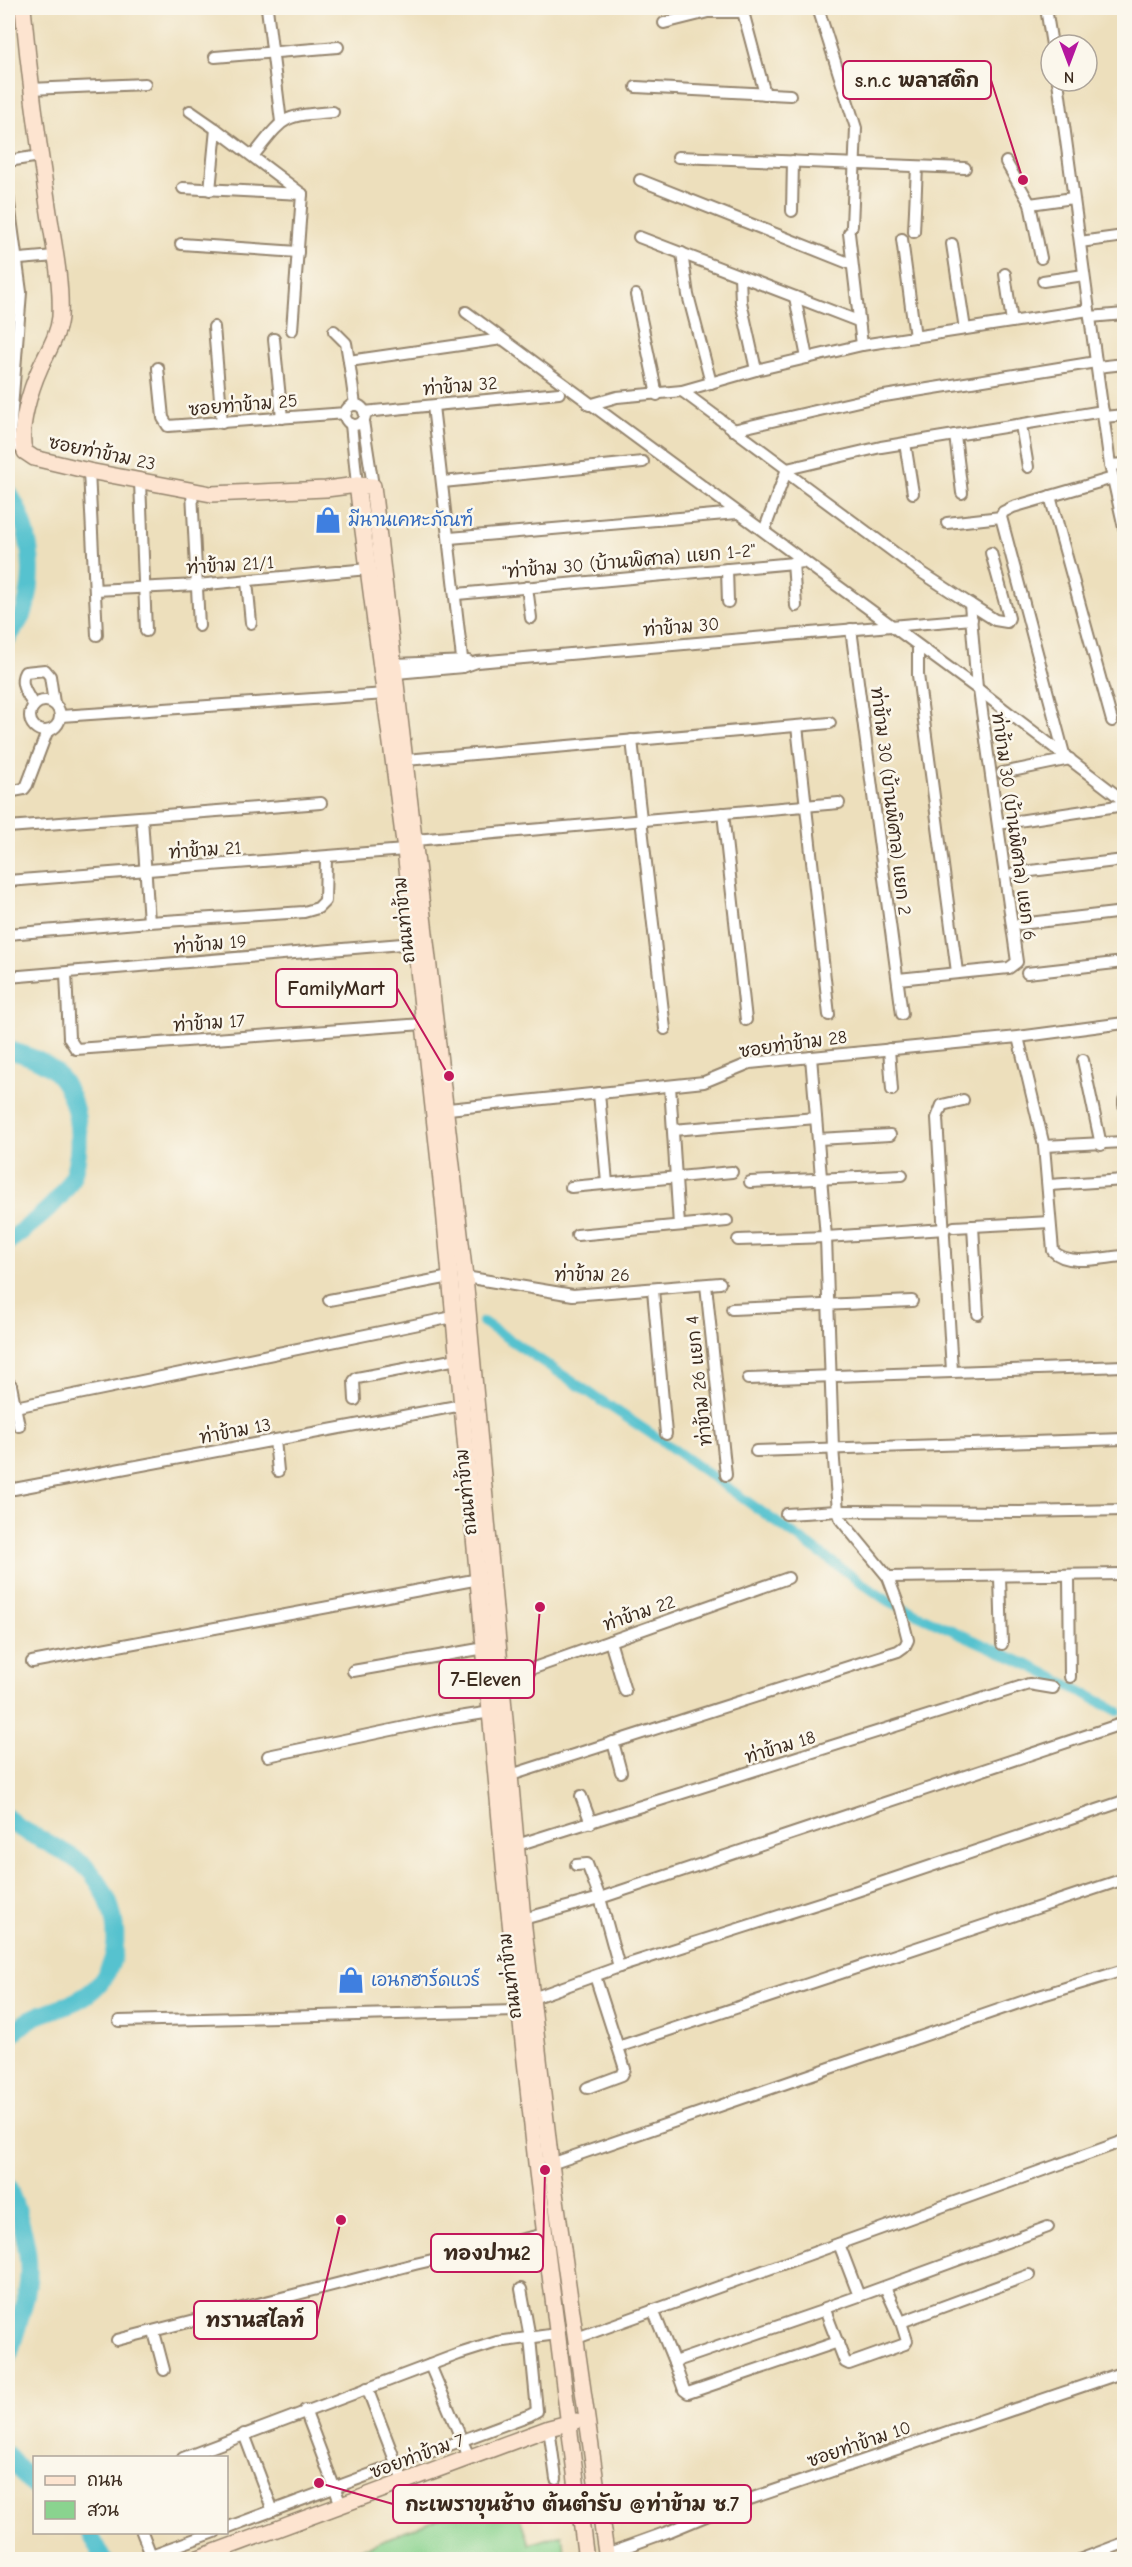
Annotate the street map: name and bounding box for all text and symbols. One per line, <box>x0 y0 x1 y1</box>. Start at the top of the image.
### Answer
north arrow <box>1039 33 1099 93</box>
callout: s.n.c พลาสติก <box>843 61 991 99</box>
text: s.n.c พลาสติก <box>855 68 979 92</box>
text: N <box>1064 68 1074 86</box>
street label: ท่าข้าม 32 <box>422 371 498 400</box>
street label: ซอยท่าข้าม 25 <box>188 388 298 421</box>
street label: ซอยท่าข้าม 23 <box>47 430 158 475</box>
shop icon: มีนานเคหะภัณฑ์ <box>313 505 343 535</box>
place label: มีนานเคหะภัณฑ์ <box>348 507 473 531</box>
street label: "ท่าข้าม 30 (บ้านพิศาล) แยก 1-2" <box>501 538 757 583</box>
street label: ท่าข้าม 21/1 <box>185 550 275 579</box>
street label: ท่าข้าม 30 <box>642 612 720 641</box>
street label: ท่าข้าม 30 (บ้านพิศาล) แยก 2 <box>866 685 917 917</box>
street label: ท่าข้าม 30 (บ้านพิศาล) แยก 6 <box>987 710 1042 942</box>
street label: ท่าข้าม 21 <box>168 835 242 864</box>
street label: ถนนท่าข้าม <box>388 876 419 964</box>
street label: ท่าข้าม 19 <box>173 929 247 958</box>
callout: FamilyMart <box>276 969 397 1007</box>
text: FamilyMart <box>287 977 385 1000</box>
street label: ท่าข้าม 17 <box>172 1008 246 1036</box>
street label: ซอยท่าข้าม 28 <box>737 1025 848 1062</box>
street label: ท่าข้าม 26 <box>554 1263 630 1286</box>
street label: ท่าข้าม 26 แยก 4 <box>680 1315 717 1447</box>
street label: ท่าข้าม 13 <box>197 1412 273 1449</box>
street label: ถนนท่าข้าม <box>450 1448 481 1536</box>
street label: ท่าข้าม 22 <box>600 1589 678 1636</box>
callout: 7-Eleven <box>439 1660 534 1698</box>
text: 7-Eleven <box>451 1668 521 1691</box>
street label: ท่าข้าม 18 <box>742 1725 818 1768</box>
street label: ถนนท่าข้าม <box>493 1932 526 2020</box>
shop icon: เอนกฮาร์ดแวร์ <box>336 1965 366 1995</box>
place label: เอนกฮาร์ดแวร์ <box>371 1967 481 1991</box>
callout: ทองปาน2 <box>431 2234 543 2272</box>
text: ทองปาน2 <box>443 2242 531 2265</box>
callout: ทรานสไลท์ <box>194 2301 317 2339</box>
text: ทรานสไลท์ <box>206 2307 304 2332</box>
street label: ซอยท่าข้าม 10 <box>804 2415 914 2472</box>
street label: ซอยท่าข้าม 7 <box>367 2428 468 2483</box>
legend <box>33 2456 228 2534</box>
text: ถนน <box>87 2470 122 2491</box>
callout: กะเพราขุนช้าง ต้นตำรับ @ท่าข้าม ซ.7 <box>393 2485 751 2523</box>
text: กะเพราขุนช้าง ต้นตำรับ @ท่าข้าม ซ.7 <box>405 2491 739 2519</box>
text: สวน <box>87 2500 119 2521</box>

